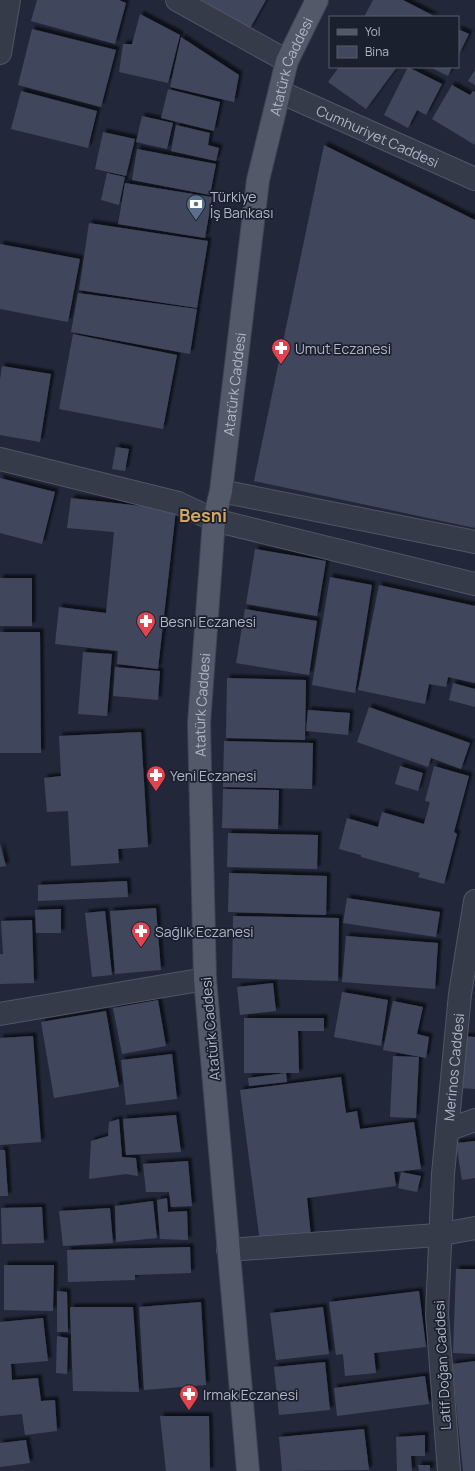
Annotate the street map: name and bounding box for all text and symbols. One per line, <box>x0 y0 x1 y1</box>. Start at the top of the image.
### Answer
street label: Atatürk Caddesi <box>265 14 317 118</box>
legend <box>329 16 459 68</box>
text: Yol <box>365 23 381 40</box>
text: Bina <box>365 43 389 60</box>
street label: Cumhuriyet Caddesi <box>313 100 442 171</box>
place label: Türkiye İş Bankası <box>210 187 273 222</box>
bank icon: Türkiye İş Bankası <box>185 193 207 221</box>
street label: Atatürk Caddesi <box>218 331 249 437</box>
pharmacy icon: Umut Eczanesi <box>270 337 292 365</box>
place label: Umut Eczanesi <box>295 339 391 358</box>
district label: Besni <box>179 503 227 527</box>
pharmacy icon: Besni Eczanesi <box>135 610 157 638</box>
place label: Besni Eczanesi <box>160 612 256 631</box>
street label: Atatürk Caddesi <box>189 652 214 757</box>
pharmacy icon: Yeni Eczanesi <box>145 764 167 792</box>
place label: Yeni Eczanesi <box>170 766 257 785</box>
pharmacy icon: Sağlık Eczanesi <box>130 920 152 948</box>
place label: Sağlık Eczanesi <box>155 922 254 941</box>
street label: Atatürk Caddesi <box>196 976 224 1082</box>
street label: Merinos Caddesi <box>439 1012 468 1122</box>
street label: Latif Doğan Caddesi <box>429 1300 455 1430</box>
pharmacy icon: Irmak Eczanesi <box>178 1383 200 1411</box>
place label: Irmak Eczanesi <box>203 1385 298 1404</box>

